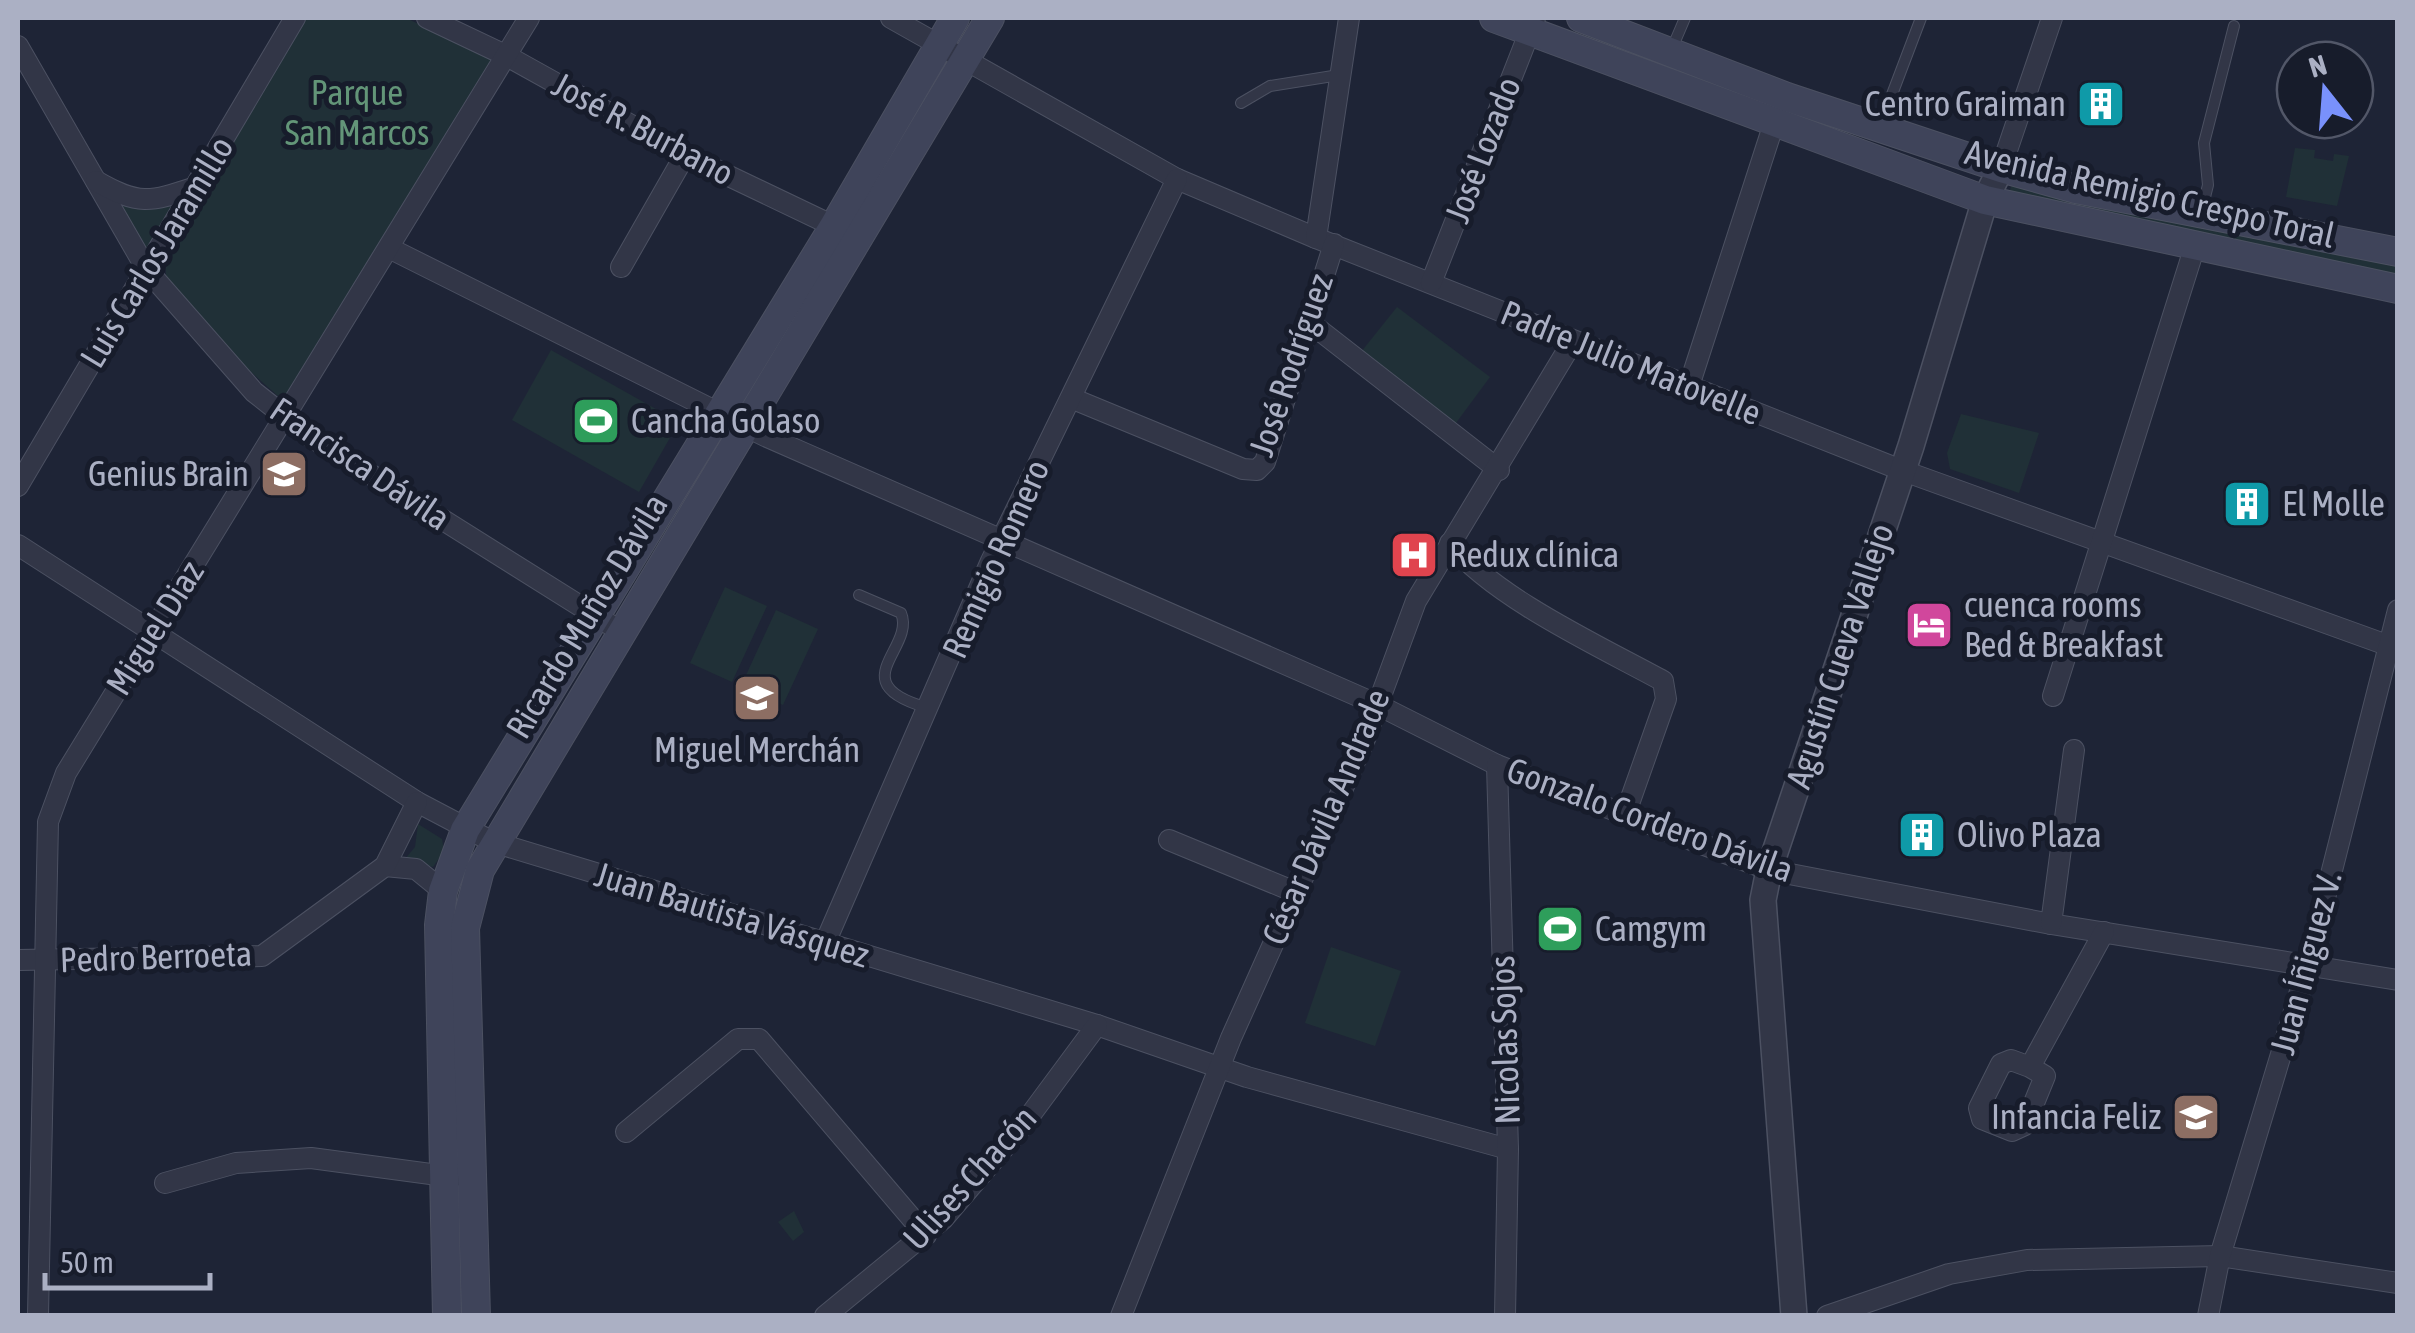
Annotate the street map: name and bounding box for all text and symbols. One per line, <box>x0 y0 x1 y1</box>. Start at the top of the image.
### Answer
north arrow <box>2275 40 2375 140</box>
text: N <box>2305 48 2330 84</box>
street label: José R. Burbano <box>546 64 741 193</box>
street label: José Lozado <box>1436 71 1528 228</box>
park label: Parque San Marcos <box>285 72 429 152</box>
building icon: Centro Graiman <box>2075 78 2127 130</box>
place label: Centro Graiman <box>1865 83 2066 123</box>
street label: Luis Carlos Jaramillo <box>72 129 241 374</box>
street label: Avenida Remigio Crespo Toral <box>1962 131 2339 255</box>
street label: José Rodríguez <box>1240 268 1340 461</box>
street label: Padre Julio Matovelle <box>1496 292 1767 432</box>
street label: Francisca Dávila <box>263 389 458 538</box>
sports icon: Cancha Golaso <box>570 395 622 447</box>
place label: Cancha Golaso <box>631 400 820 440</box>
school or university icon: Genius Brain <box>258 448 310 500</box>
place label: Genius Brain <box>88 453 249 493</box>
street label: Remigio Romero <box>934 453 1057 664</box>
building icon: El Molle <box>2221 478 2273 530</box>
place label: El Molle <box>2282 483 2385 523</box>
street label: Ricardo Muñoz Dávila <box>497 486 675 745</box>
street label: Agustín Cueva Vallejo <box>1777 518 1901 793</box>
hospital icon: Redux clínica <box>1388 529 1440 581</box>
place label: Redux clínica <box>1449 534 1619 574</box>
street label: Miguel Diaz <box>97 553 211 702</box>
place label: cuenca rooms Bed & Breakfast <box>1964 584 2164 664</box>
hotel icon: cuenca rooms Bed & Breakfast <box>1903 599 1955 651</box>
school or university icon: Miguel Merchán <box>731 672 783 724</box>
street label: César Dávila Andrade <box>1253 683 1397 950</box>
place label: Miguel Merchán <box>654 729 860 769</box>
street label: Gonzalo Cordero Dávila <box>1502 749 1799 889</box>
building icon: Olivo Plaza <box>1896 809 1948 861</box>
place label: Olivo Plaza <box>1957 814 2102 854</box>
street label: Juan Bautista Vásquez <box>591 853 874 975</box>
street label: Juan Íñiguez V. <box>2261 867 2349 1058</box>
sports icon: Camgym <box>1534 903 1586 955</box>
place label: Camgym <box>1595 908 1707 948</box>
street label: Pedro Berroeta <box>59 933 253 979</box>
street label: Nicolas Sojos <box>1481 955 1527 1125</box>
school or university icon: Infancia Feliz <box>2170 1091 2222 1143</box>
place label: Infancia Feliz <box>1991 1096 2161 1136</box>
street label: Ulises Chacón <box>895 1098 1044 1257</box>
scale bar <box>45 1228 210 1290</box>
text: 50 m <box>60 1245 114 1279</box>

